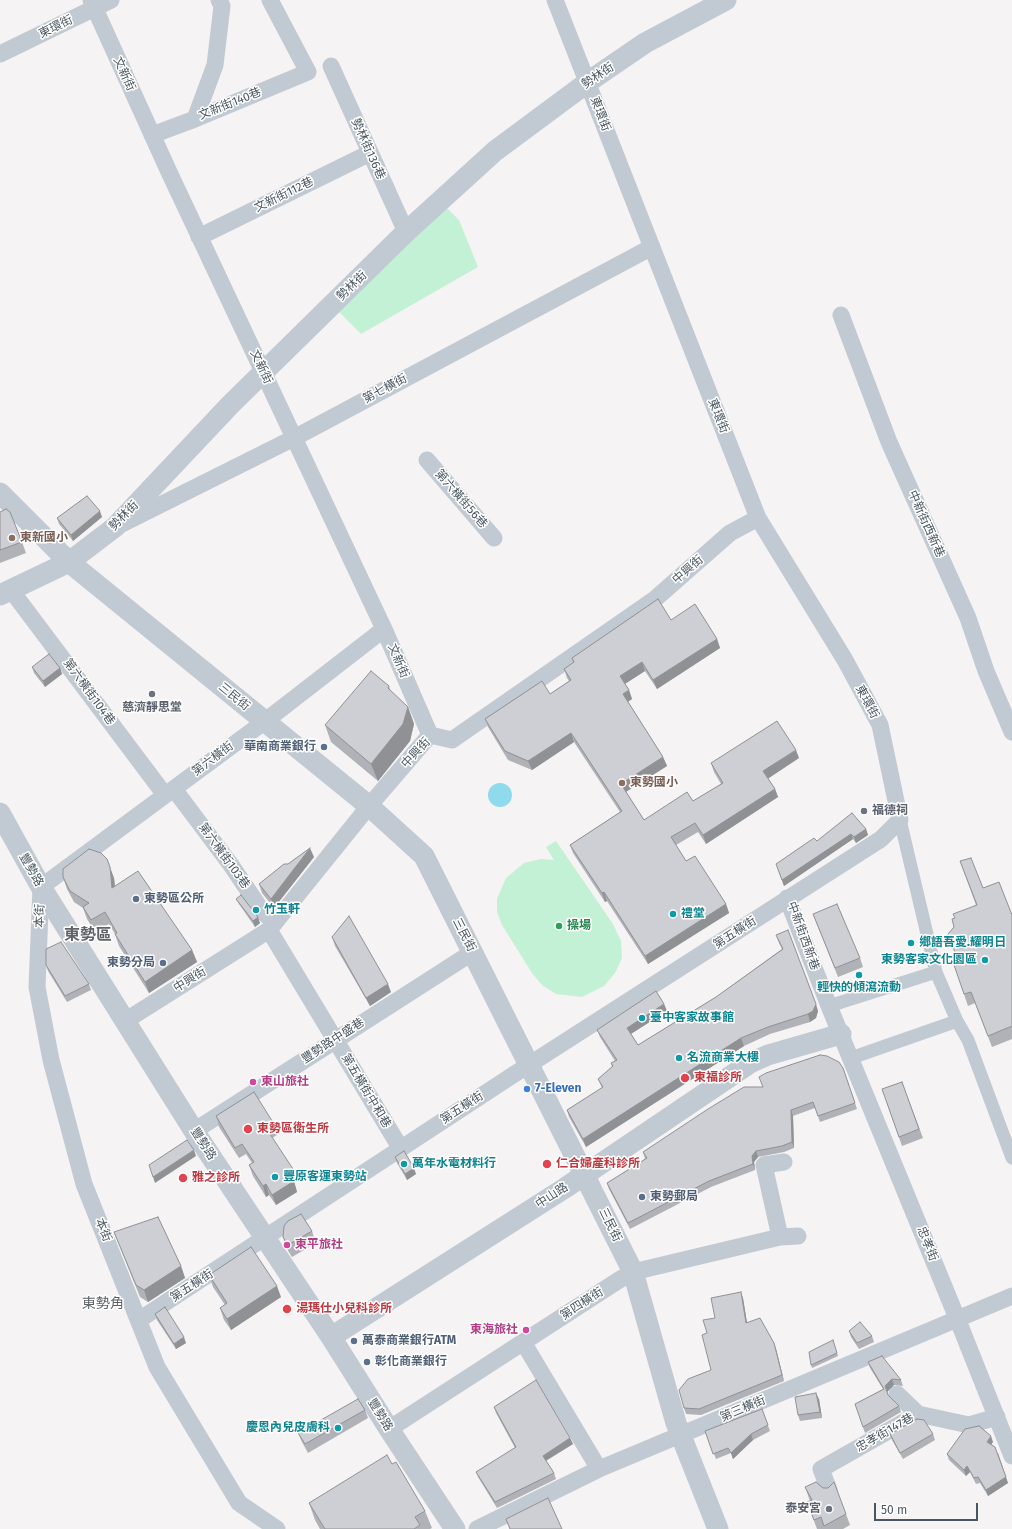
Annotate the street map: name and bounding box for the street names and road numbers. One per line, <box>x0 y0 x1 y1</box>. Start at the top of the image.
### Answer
street label: 東環街 <box>37 13 75 41</box>
street label: 文新街 <box>110 55 138 93</box>
street label: 勢林街 <box>579 60 617 92</box>
street label: 文新街140巷 <box>197 85 263 123</box>
street label: 東環街 <box>587 95 613 133</box>
street label: 勢林街136巷 <box>348 116 388 182</box>
street label: 文新街112巷 <box>252 174 316 216</box>
street label: 勢林街 <box>334 268 370 304</box>
street label: 文新街 <box>247 348 275 386</box>
street label: 第七橫街 <box>360 371 410 407</box>
street label: 東環街 <box>705 397 731 435</box>
street label: 第六橫街56巷 <box>432 467 490 531</box>
street label: 中新街西新巷 <box>905 488 947 560</box>
street label: 勢林街 <box>106 498 142 534</box>
street label: 中興街 <box>670 553 706 587</box>
street label: 文新街 <box>384 642 412 680</box>
street label: 第六橫街104巷 <box>60 656 118 728</box>
street label: 三民街 <box>215 680 253 714</box>
street label: 東環街 <box>852 683 882 721</box>
street label: 中興街 <box>398 735 434 771</box>
street label: 第六橫街 <box>189 739 237 779</box>
street label: 第六橫街103巷 <box>195 820 253 892</box>
street label: 豐勢路 <box>16 851 46 889</box>
street label: 中新街西新巷 <box>784 900 822 972</box>
street label: 本街 <box>32 904 48 928</box>
street label: 第五橫街 <box>711 914 759 952</box>
street label: 三民街 <box>449 916 479 954</box>
street label: 中興街 <box>171 964 209 996</box>
street label: 豐勢路中盛巷 <box>299 1015 367 1067</box>
street label: 第五橫街中和巷 <box>338 1051 394 1131</box>
street label: 第五橫街 <box>438 1089 486 1127</box>
street label: 豐勢路 <box>187 1125 219 1163</box>
street label: 中山路 <box>533 1180 571 1212</box>
street label: 三民街 <box>596 1206 624 1244</box>
street label: 本街 <box>92 1216 114 1244</box>
street label: 忠孝街 <box>914 1225 940 1263</box>
street label: 第五橫街 <box>168 1267 216 1305</box>
street label: 第四橫街 <box>558 1285 606 1323</box>
street label: 第三橫街 <box>718 1393 768 1425</box>
street label: 豐勢路 <box>364 1396 396 1434</box>
street label: 忠孝街147巷 <box>853 1411 917 1455</box>

